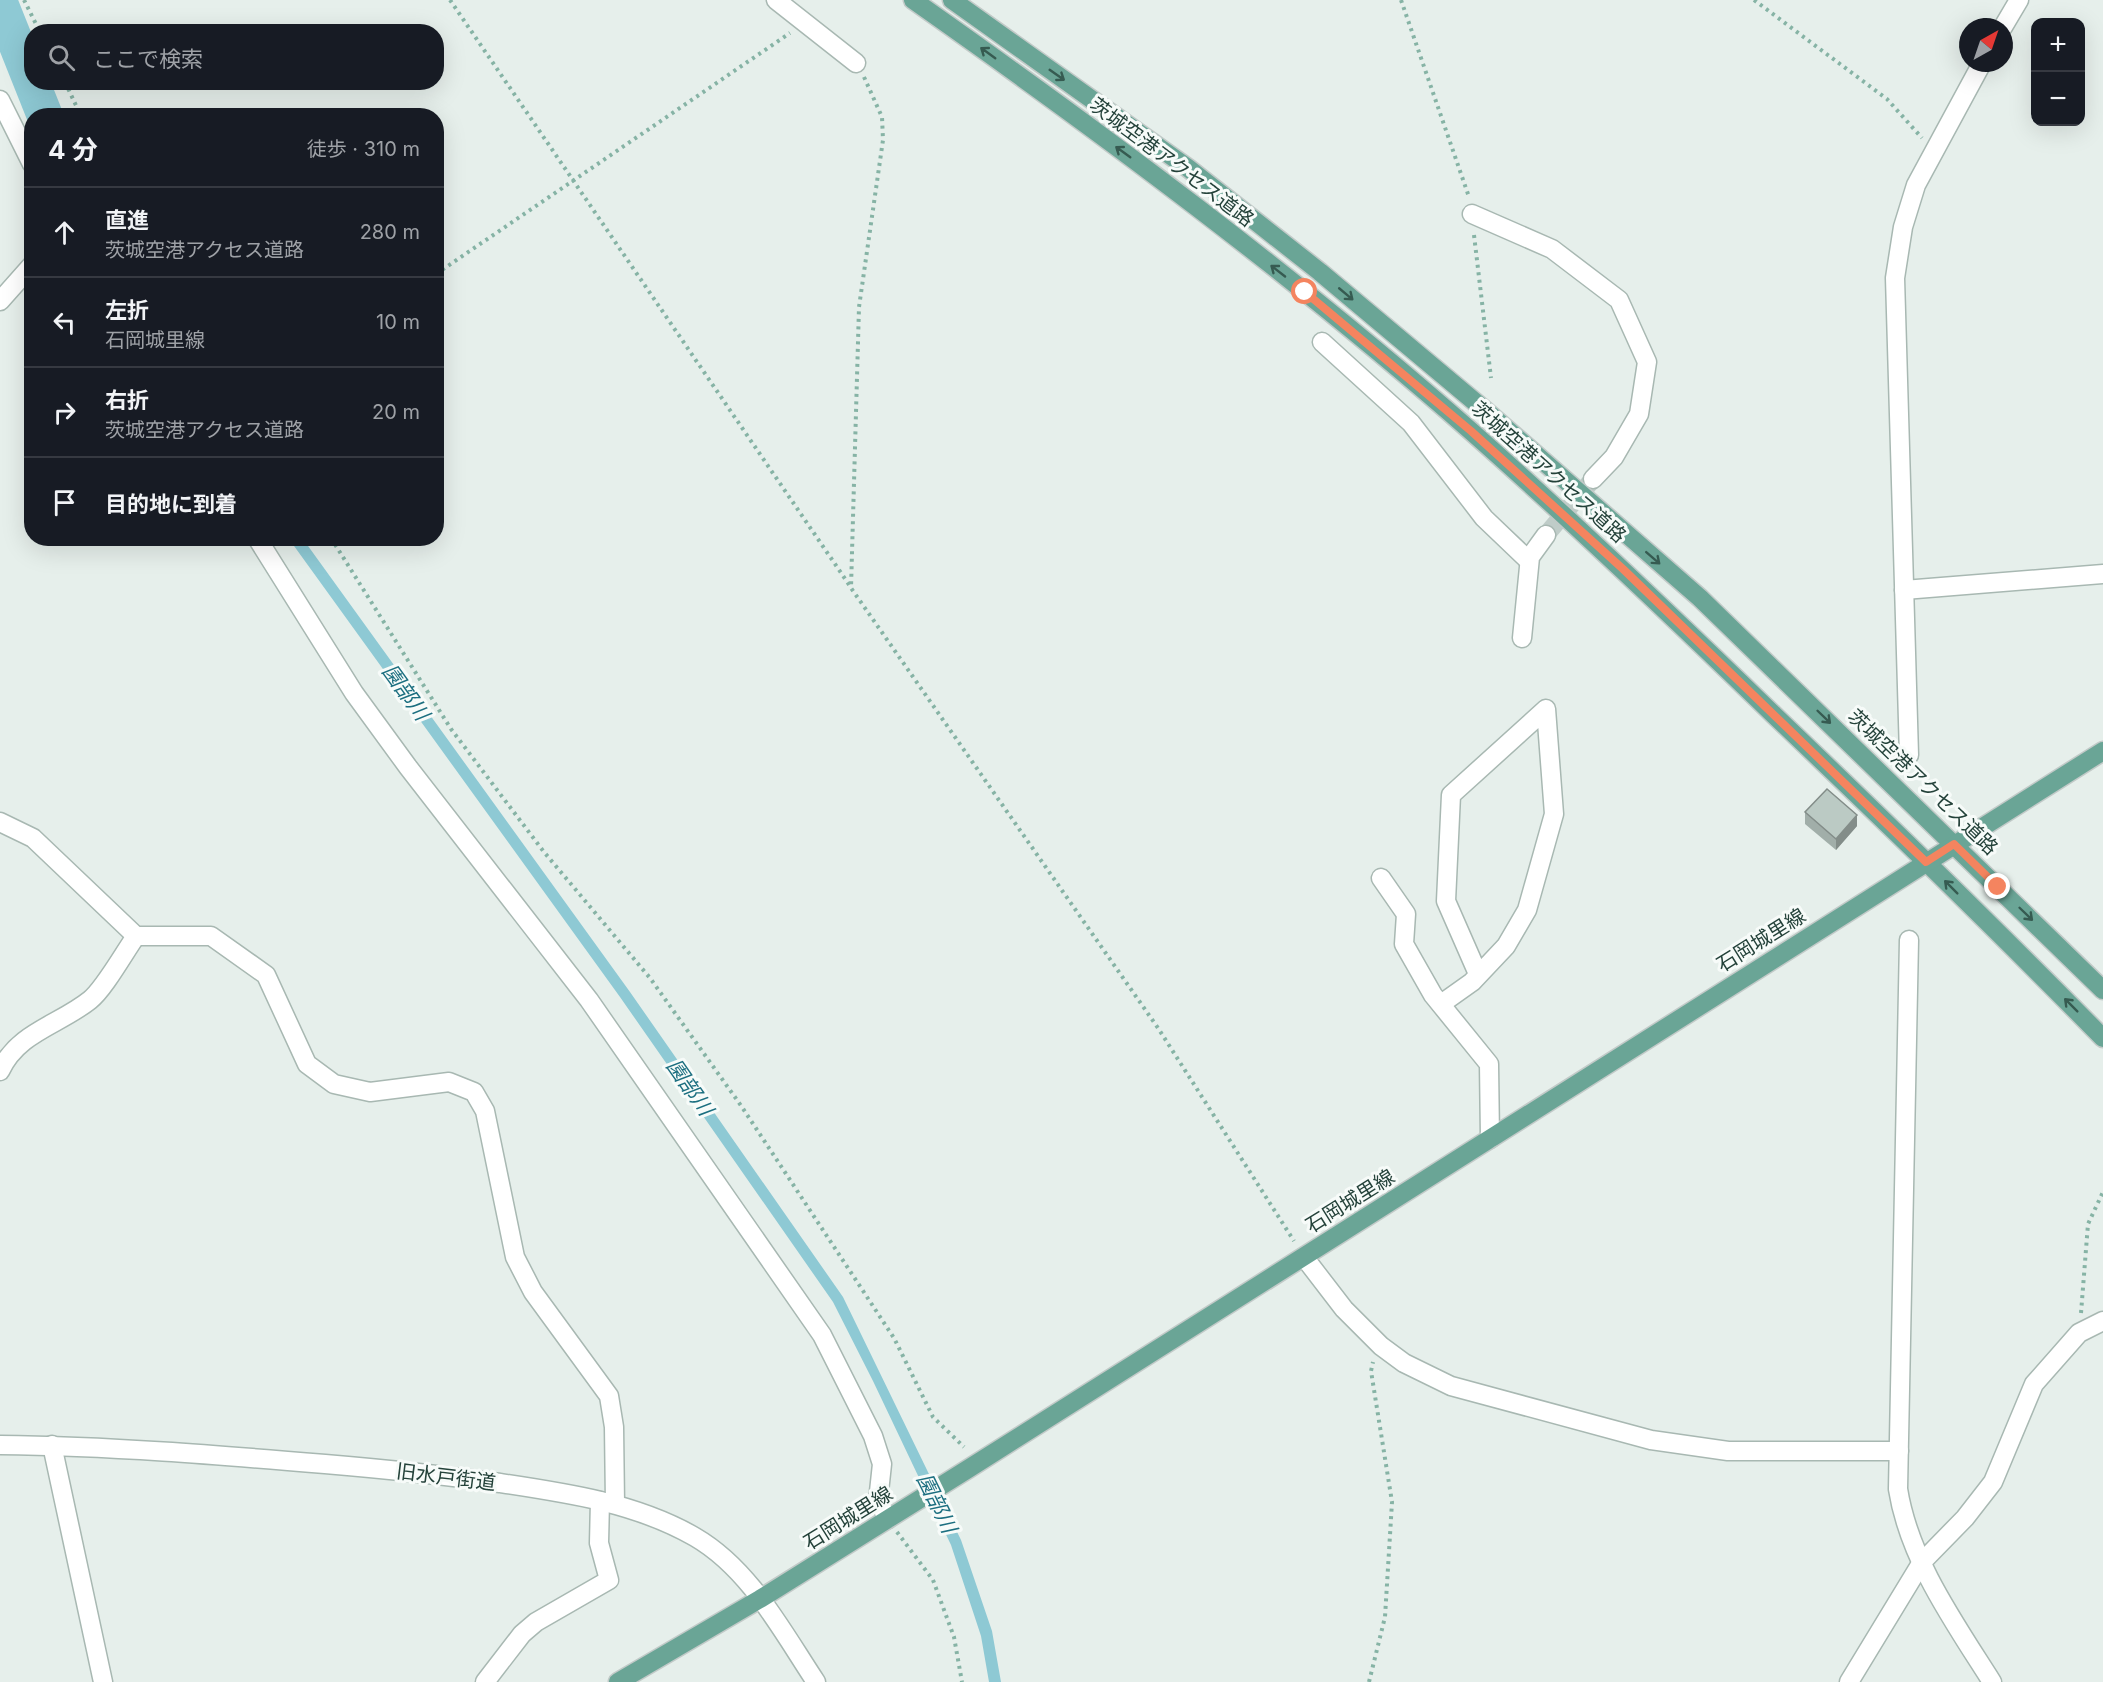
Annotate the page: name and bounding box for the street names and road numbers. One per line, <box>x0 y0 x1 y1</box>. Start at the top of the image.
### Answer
street label: 茨城空港アクセス道路 <box>1085 93 1259 231</box>
street label: 茨城空港アクセス道路 <box>1467 397 1631 547</box>
street label: 茨城空港アクセス道路 <box>1843 704 2003 860</box>
street label: 石岡城里線 <box>1712 903 1810 977</box>
street label: 石岡城里線 <box>1301 1164 1399 1238</box>
street label: 旧水戸街道 <box>395 1459 497 1495</box>
street label: 石岡城里線 <box>799 1481 897 1555</box>

